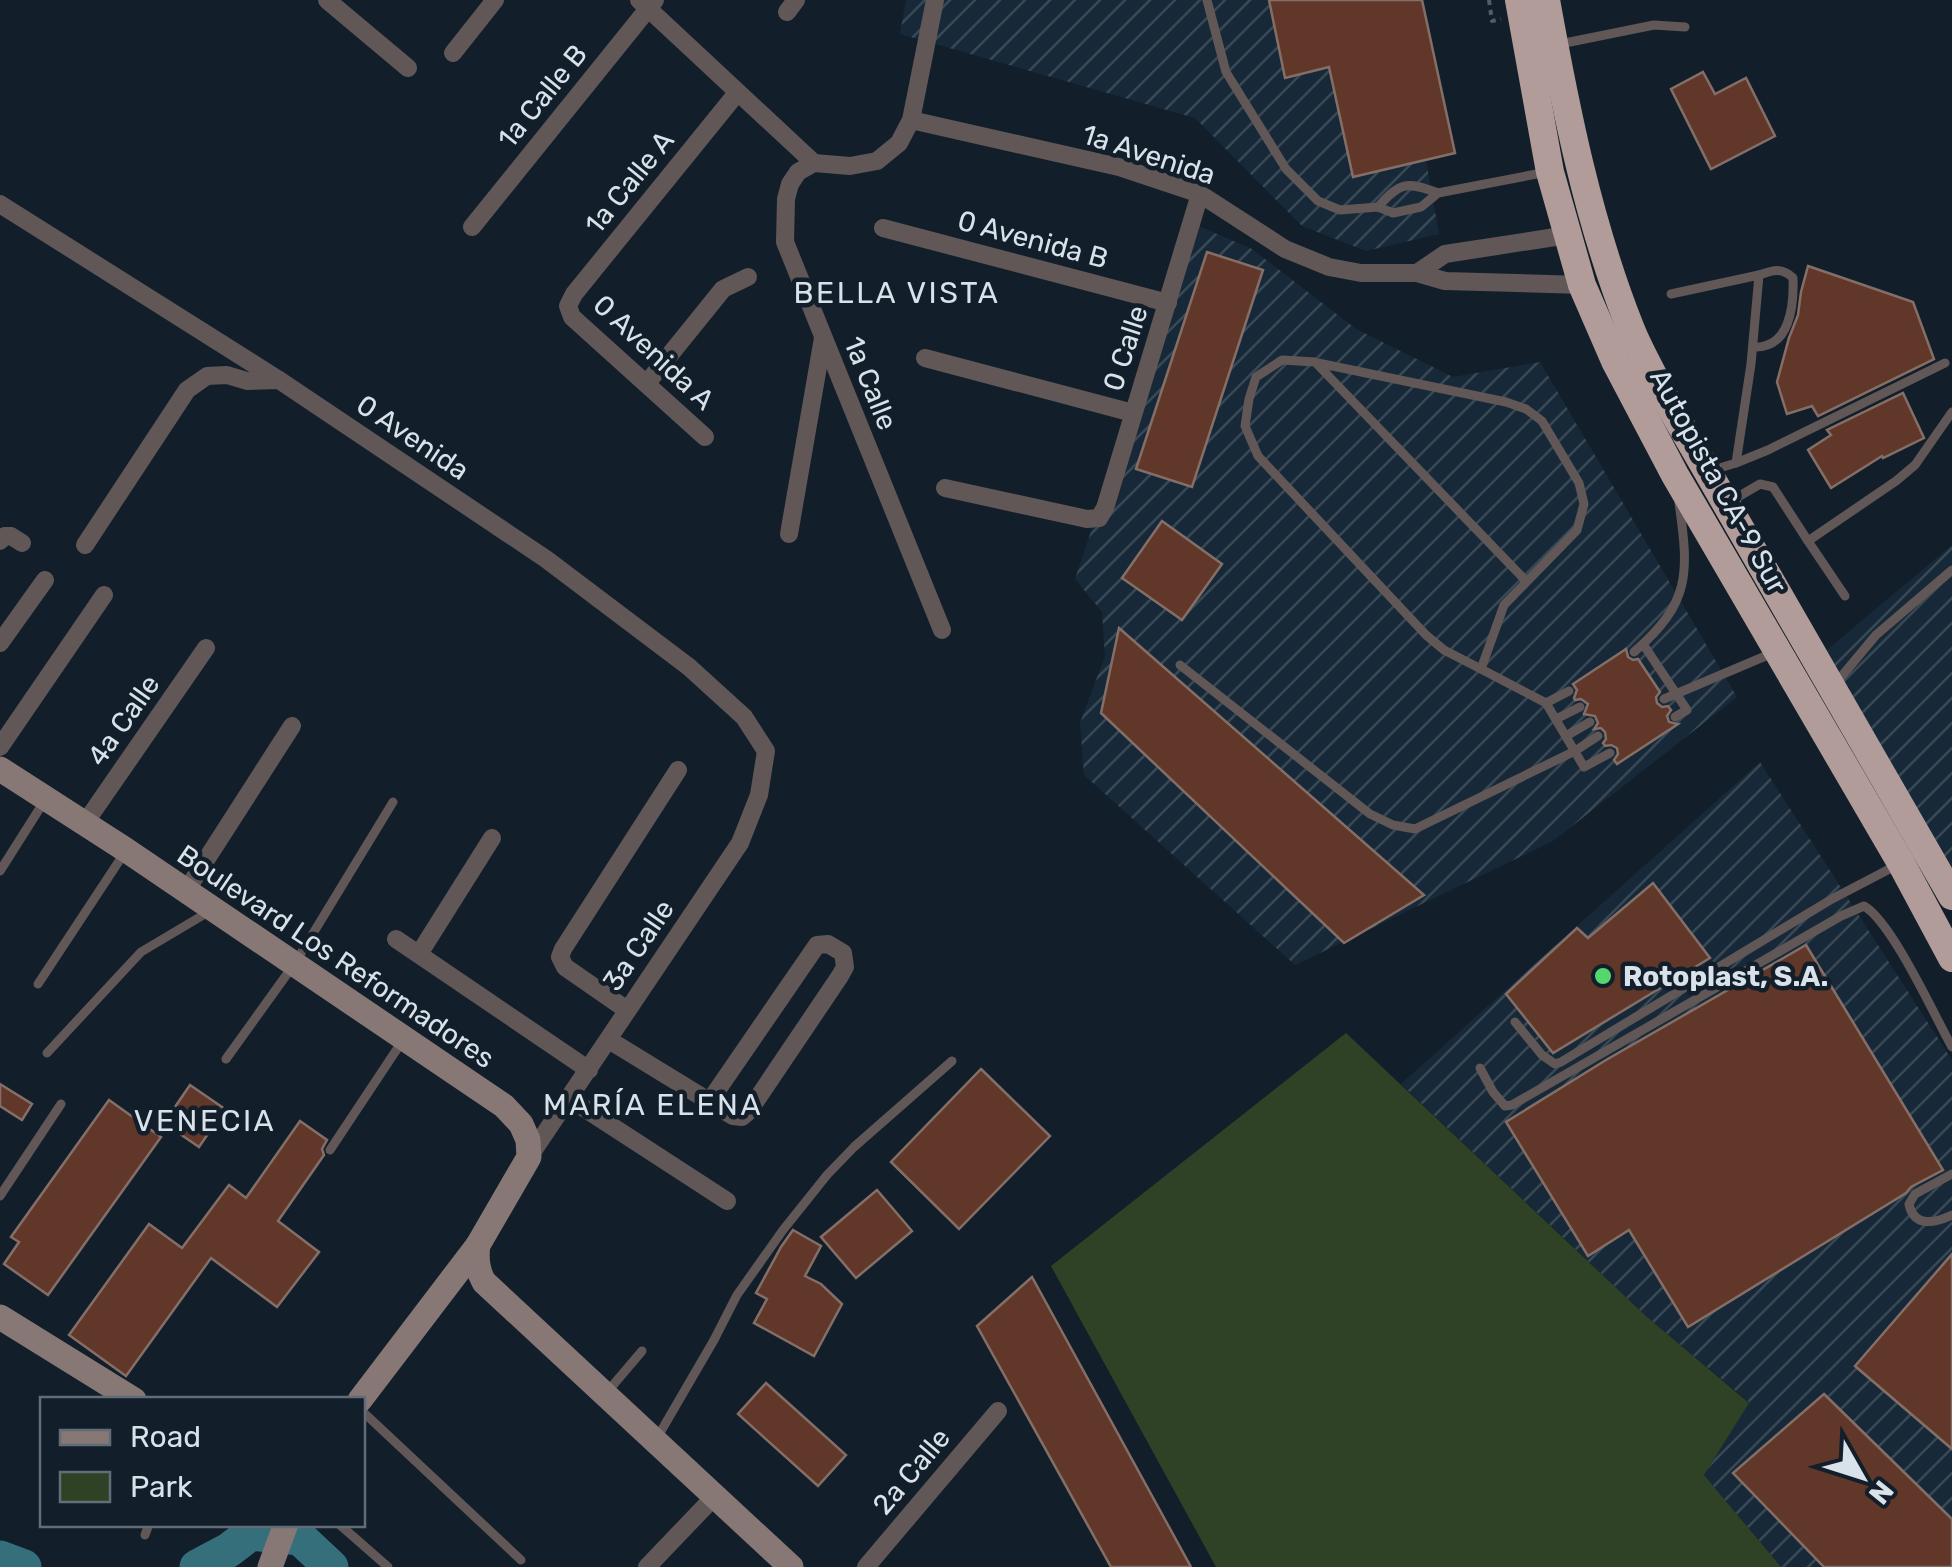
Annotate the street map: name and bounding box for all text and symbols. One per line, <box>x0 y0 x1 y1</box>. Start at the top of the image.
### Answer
street label: 1a Calle B <box>491 38 594 155</box>
street label: 1a Avenida <box>1078 117 1220 191</box>
street label: 1a Calle A <box>578 124 681 240</box>
street label: 0 Avenida B <box>954 204 1111 275</box>
district label: BELLA VISTA <box>794 275 1000 311</box>
street label: 0 Avenida A <box>586 288 721 417</box>
street label: 0 Calle <box>1096 301 1155 395</box>
street label: 1a Calle <box>837 332 904 435</box>
street label: Autopista CA-9 Sur <box>1643 363 1794 600</box>
street label: 0 Avenida <box>350 388 475 487</box>
street label: 4a Calle <box>80 669 166 772</box>
street label: Boulevard Los Reformadores <box>171 838 500 1075</box>
street label: 3a Calle <box>596 894 681 997</box>
place label: Rotoplast, S.A. <box>1623 960 1828 993</box>
marker: Rotoplast, S.A. <box>1592 965 1614 987</box>
district label: MARÍA ELENA <box>543 1087 763 1123</box>
district label: VENECIA <box>134 1103 276 1139</box>
legend <box>40 1397 365 1527</box>
text: Road <box>130 1419 201 1455</box>
street label: 2a Calle <box>866 1422 957 1521</box>
north arrow <box>1812 1427 1912 1527</box>
text: Park <box>130 1469 193 1505</box>
text: N <box>1862 1474 1900 1511</box>

